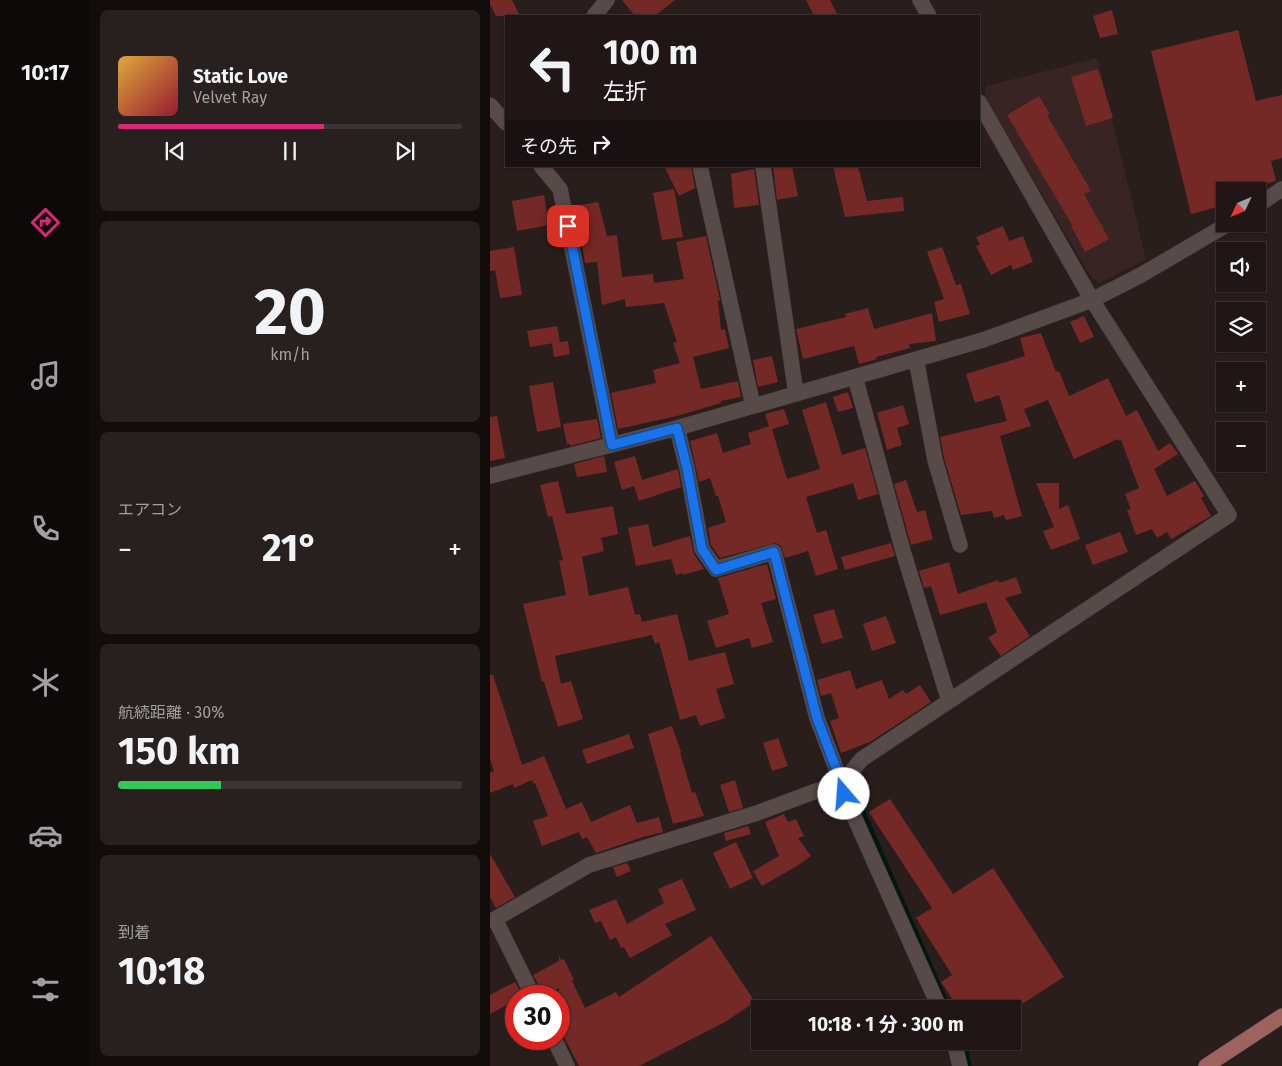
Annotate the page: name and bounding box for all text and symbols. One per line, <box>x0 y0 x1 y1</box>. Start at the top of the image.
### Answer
text: 100 m <box>603 31 698 73</box>
icon: left <box>520 35 585 100</box>
text: 10:17 <box>21 59 69 86</box>
text: Static Love <box>193 65 288 88</box>
text: 左折 <box>603 78 647 105</box>
text: Velvet Ray <box>193 88 267 107</box>
icon: right <box>587 130 615 158</box>
text: その先 <box>520 135 577 158</box>
icon: previous <box>161 137 189 165</box>
icon: pause <box>276 137 304 165</box>
icon: next <box>391 137 419 165</box>
north arrow <box>1216 182 1266 232</box>
map controls <box>1216 182 1266 472</box>
icon: directions <box>28 205 63 240</box>
pin <box>547 205 589 247</box>
icon: arrive <box>554 212 582 240</box>
button: sound <box>1216 242 1266 292</box>
text: 20 <box>254 273 326 351</box>
button: layers <box>1216 302 1266 352</box>
text: km/h <box>270 345 310 364</box>
icon: music <box>28 358 63 393</box>
button: + <box>1216 362 1266 412</box>
button: − <box>1216 422 1266 472</box>
text: エアコン <box>118 500 182 519</box>
icon: phone <box>28 511 63 546</box>
text: 21° <box>262 525 318 571</box>
text: − <box>118 533 132 566</box>
text: + <box>448 533 462 566</box>
icon: climate <box>28 665 63 700</box>
text: 航続距離 · 30% <box>118 703 224 722</box>
text: 150 km <box>118 728 240 774</box>
position arrow <box>817 767 869 819</box>
icon: car <box>28 818 63 853</box>
text: 到着 <box>118 923 150 942</box>
text: 10:18 <box>118 948 205 994</box>
icon: filters <box>28 972 63 1007</box>
speed limit sign: 30 <box>505 985 570 1050</box>
text: 10:18 · 1 分 · 300 m <box>808 1013 964 1036</box>

